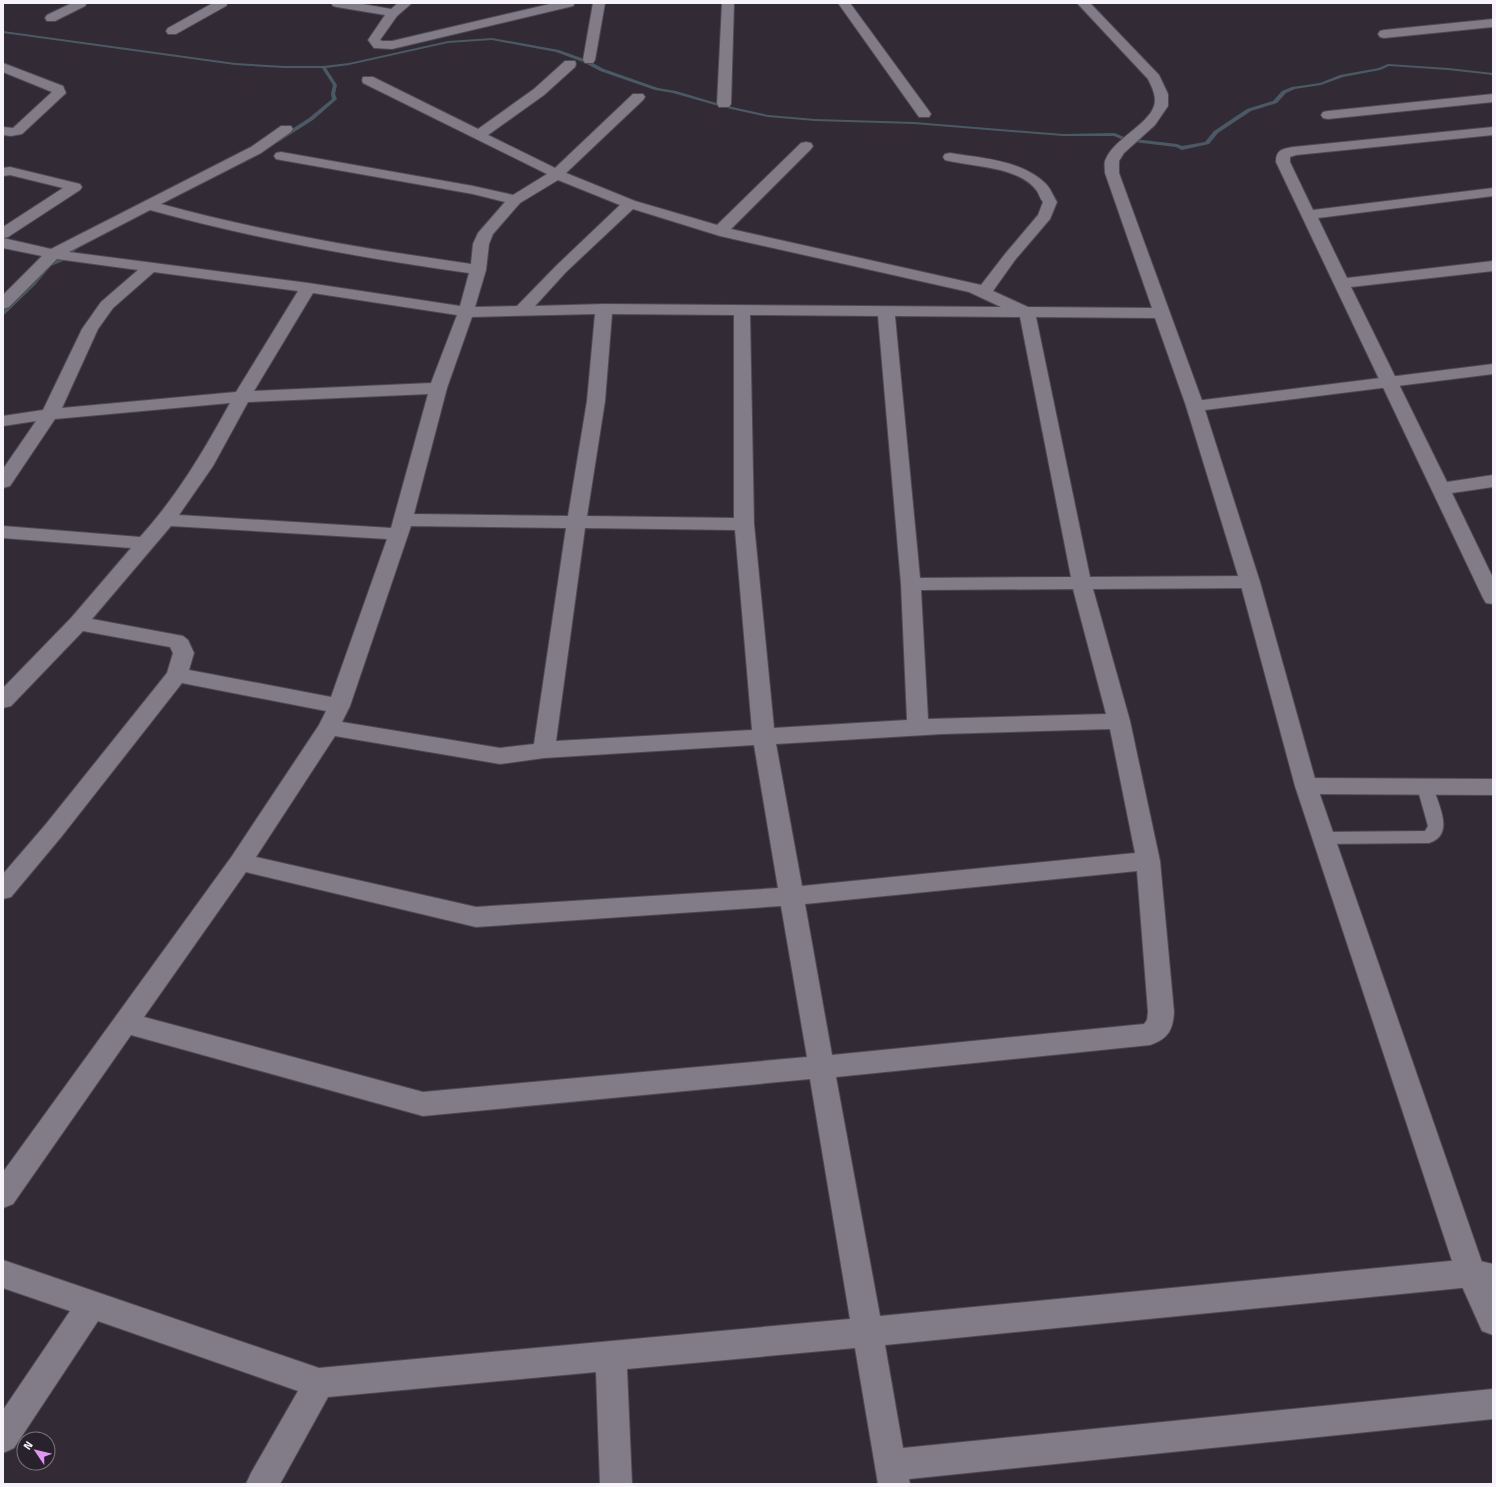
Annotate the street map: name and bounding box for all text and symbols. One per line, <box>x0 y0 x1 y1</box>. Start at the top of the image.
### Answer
north arrow <box>16 1431 56 1471</box>
text: N <box>19 1438 37 1453</box>

